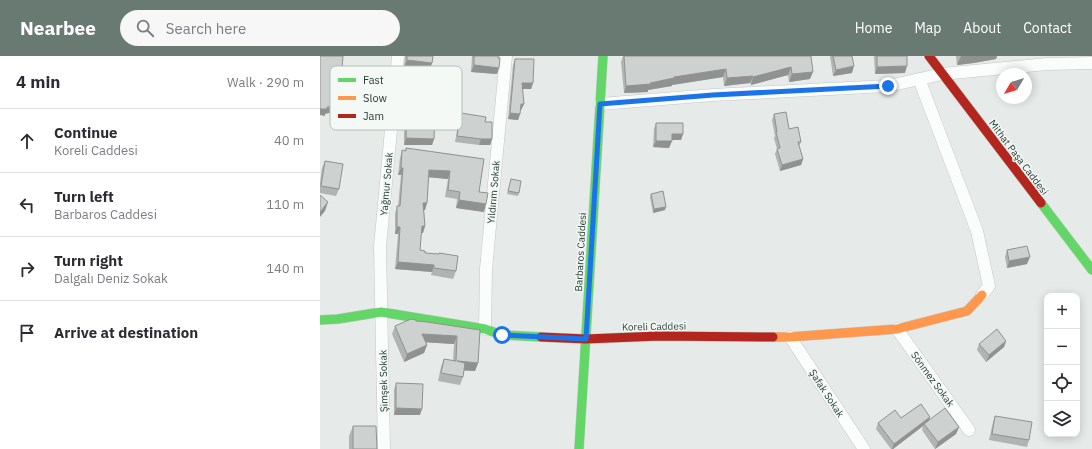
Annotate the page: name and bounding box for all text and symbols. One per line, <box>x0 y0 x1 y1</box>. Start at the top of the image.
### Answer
search box <box>120 10 400 46</box>
text: Nearbee <box>20 16 96 40</box>
icon: search <box>134 17 156 39</box>
text: Search here <box>166 19 246 38</box>
text: Home <box>855 19 892 37</box>
text: Map <box>914 19 941 37</box>
text: About <box>963 19 1001 37</box>
text: Contact <box>1023 19 1072 37</box>
legend <box>330 66 462 130</box>
north arrow <box>996 68 1032 104</box>
text: 4 min <box>16 71 60 93</box>
text: Fast <box>363 73 384 87</box>
text: Walk · 290 m <box>227 74 304 91</box>
route end <box>879 77 897 95</box>
text: Slow <box>363 91 387 105</box>
text: Jam <box>363 109 384 123</box>
street label: Mithat Paşa Caddesi <box>986 117 1051 198</box>
text: Continue <box>54 123 118 142</box>
icon: ahead <box>16 130 38 152</box>
text: 40 m <box>274 132 304 149</box>
text: Koreli Caddesi <box>54 142 138 159</box>
street label: Yağmur Sokak <box>377 151 396 216</box>
street label: Yıldırım Sokak <box>484 159 503 224</box>
text: Turn left <box>54 187 114 206</box>
icon: left <box>16 194 38 216</box>
text: 110 m <box>266 196 304 213</box>
text: Barbaros Caddesi <box>54 206 157 223</box>
street label: Barbaros Caddesi <box>572 212 589 292</box>
text: Turn right <box>54 251 123 270</box>
icon: right <box>16 258 38 280</box>
text: 140 m <box>266 260 304 277</box>
text: Dalgalı Deniz Sokak <box>54 270 168 287</box>
map controls <box>1044 293 1080 437</box>
button: + <box>1044 293 1080 329</box>
street label: Koreli Caddesi <box>622 319 686 334</box>
icon: arrive <box>16 322 38 344</box>
text: Arrive at destination <box>54 323 198 342</box>
route start <box>493 326 511 344</box>
button: − <box>1044 329 1080 365</box>
street label: Şimşek Sokak <box>376 349 391 412</box>
street label: Sönmez Sokak <box>908 349 958 410</box>
button: locate <box>1044 365 1080 401</box>
street label: Şafak Sokak <box>806 367 847 420</box>
button: layers <box>1044 401 1080 437</box>

